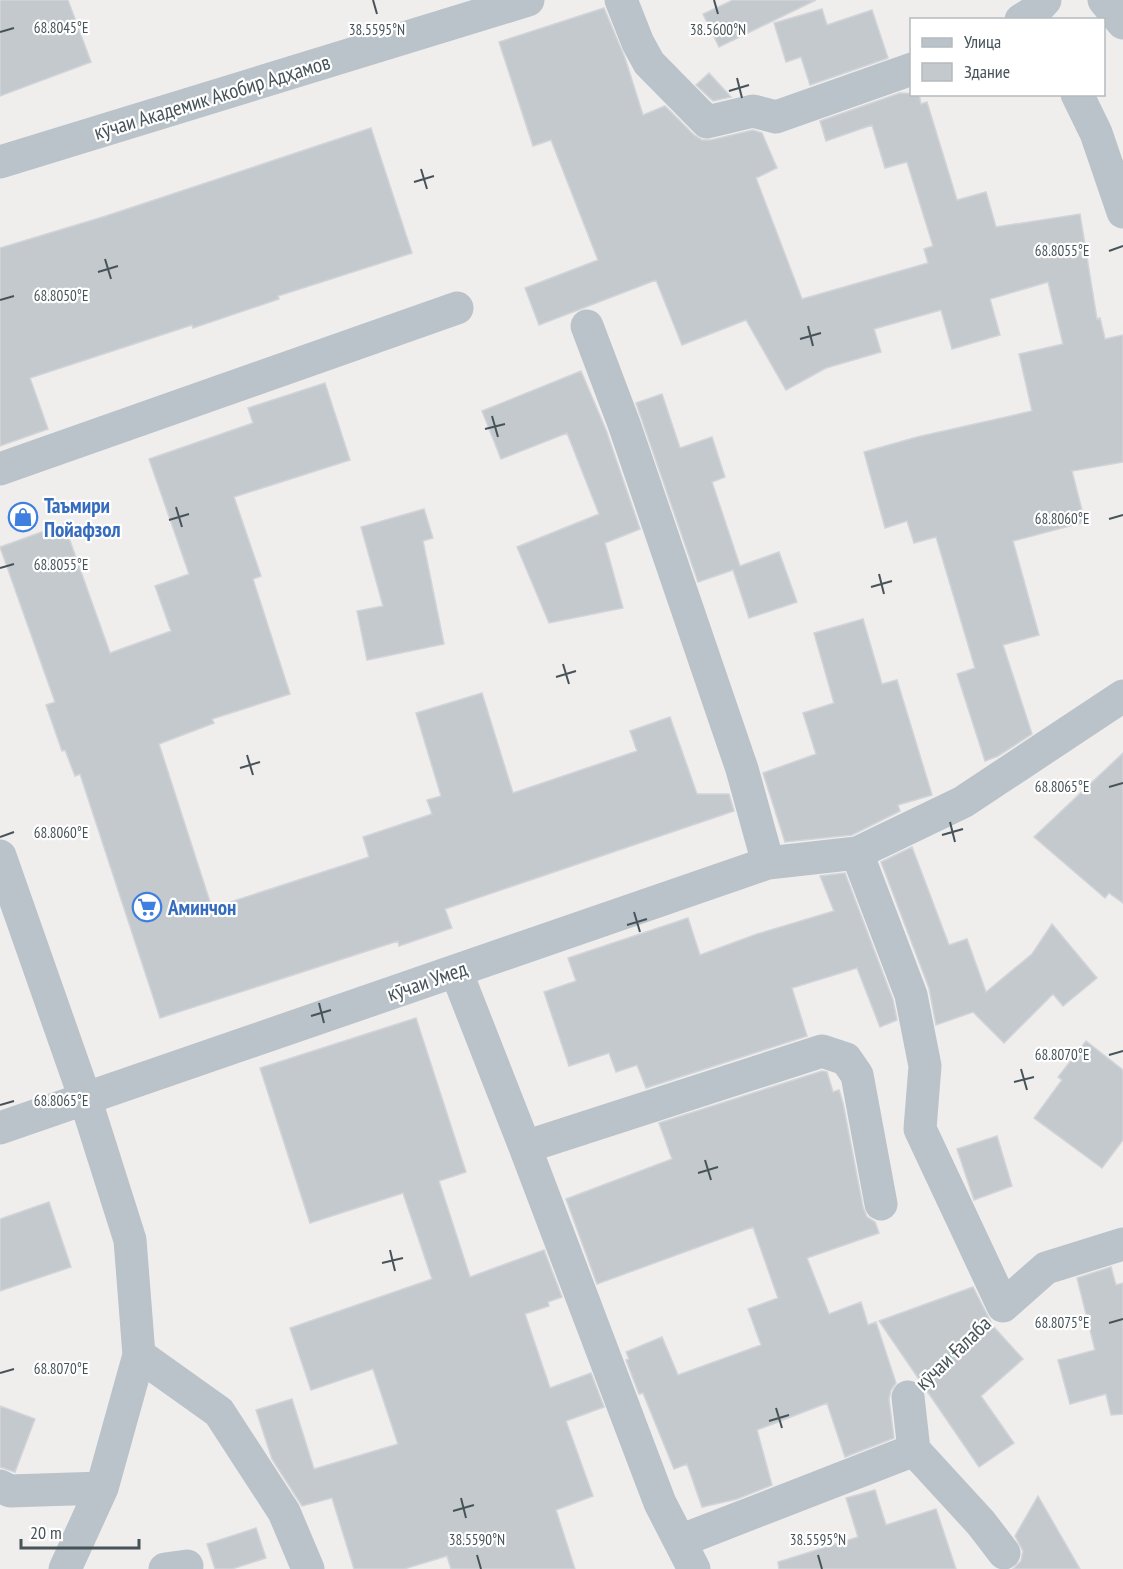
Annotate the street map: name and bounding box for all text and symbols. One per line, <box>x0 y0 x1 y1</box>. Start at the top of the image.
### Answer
text: 68.8045°E <box>34 18 88 37</box>
legend <box>910 18 1105 96</box>
text: 38.5595°N <box>349 20 405 39</box>
text: 38.5600°N <box>690 20 746 39</box>
text: Улица <box>964 30 1001 53</box>
street label: кӯчаи Академик Акобир Адҳамов <box>91 48 333 146</box>
text: Здание <box>964 60 1010 83</box>
text: 68.8055°E <box>1035 241 1089 260</box>
text: 68.8050°E <box>34 286 88 305</box>
place label: Таъмири Пойафзол <box>44 492 121 543</box>
shop icon: Таъмири Пойафзол <box>7 501 39 533</box>
text: 68.8060°E <box>1035 509 1089 528</box>
text: 68.8055°E <box>34 555 88 574</box>
text: 68.8065°E <box>1035 777 1089 796</box>
text: 68.8060°E <box>34 823 88 842</box>
supermarket icon: Аминчон <box>131 891 163 923</box>
place label: Аминчон <box>167 894 236 921</box>
street label: кӯчаи Умед <box>383 955 471 1007</box>
text: 68.8070°E <box>1035 1045 1089 1064</box>
text: 68.8065°E <box>34 1091 88 1110</box>
street label: кӯчаи Ғалаба <box>909 1310 997 1396</box>
text: 68.8075°E <box>1035 1313 1089 1332</box>
text: 68.8070°E <box>34 1359 88 1378</box>
scale bar <box>21 1512 140 1550</box>
text: 20 m <box>30 1521 62 1544</box>
text: 38.5590°N <box>449 1530 505 1549</box>
text: 38.5595°N <box>790 1530 846 1549</box>

